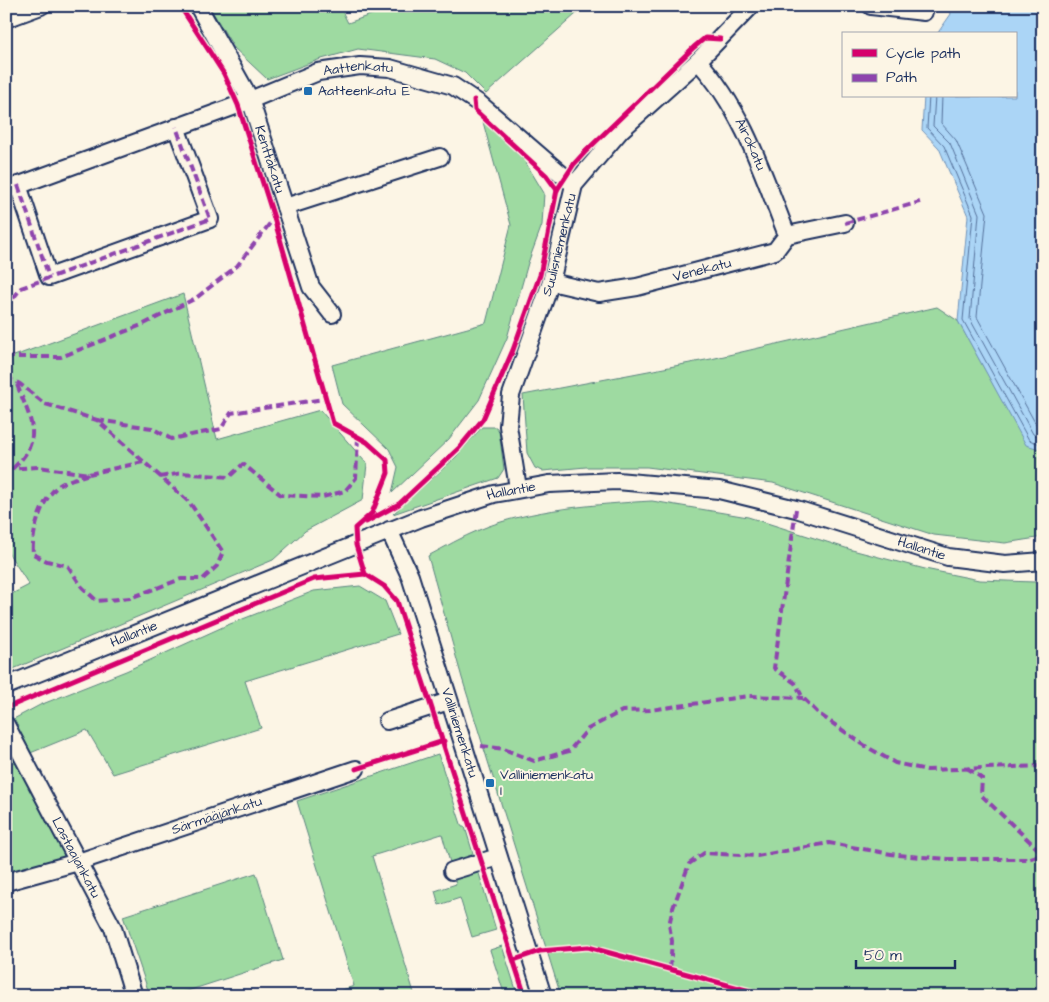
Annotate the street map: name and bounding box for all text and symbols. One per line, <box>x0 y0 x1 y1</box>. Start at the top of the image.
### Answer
legend <box>842 32 1016 98</box>
text: Cycle path <box>886 43 961 65</box>
street label: Aattenkatu <box>322 56 394 81</box>
text: Path <box>886 67 917 88</box>
place label: Aatteenkatu E <box>318 81 411 101</box>
marker: Aatteenkatu E <box>302 85 314 97</box>
street label: Airokatu <box>730 115 771 173</box>
street label: Kenttäkatu <box>249 123 290 196</box>
street label: Suulisniemenkatu <box>537 191 582 299</box>
street label: Venekatu <box>671 253 733 287</box>
street label: Hallantie <box>484 477 538 506</box>
street label: Hallantie <box>895 532 949 566</box>
street label: Hallantie <box>107 615 161 653</box>
street label: Valliniemenkatu <box>436 685 483 780</box>
place label: Valliniemenkatu I <box>500 765 593 801</box>
marker: Valliniemenkatu I <box>484 777 496 789</box>
street label: Särmääjänkatu <box>169 791 265 840</box>
street label: Lastaajankatu <box>46 814 106 902</box>
scale bar <box>856 937 955 969</box>
text: 50 m <box>864 945 902 966</box>

